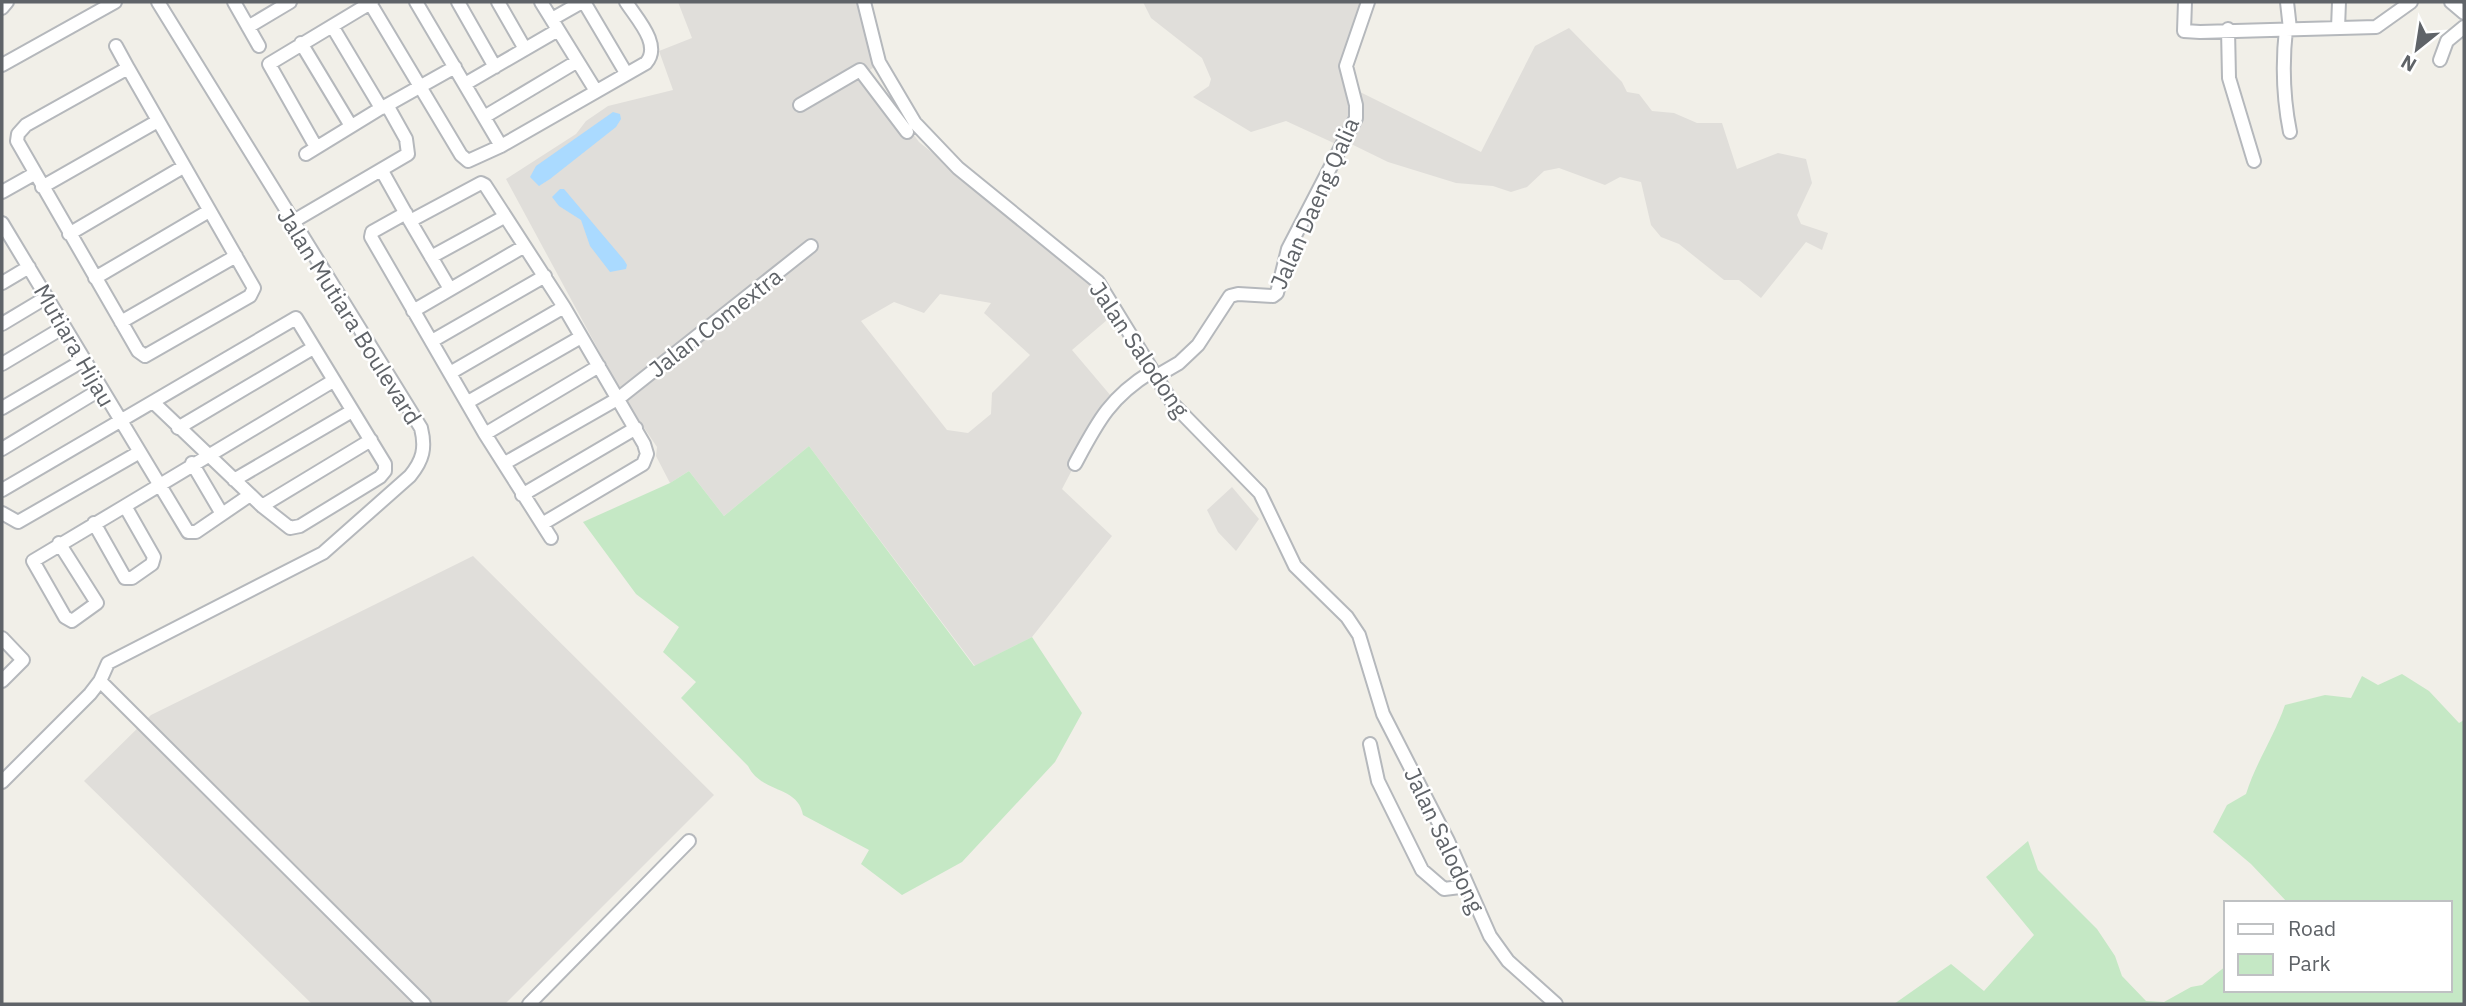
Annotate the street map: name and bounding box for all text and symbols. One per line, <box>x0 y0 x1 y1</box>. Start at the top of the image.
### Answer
north arrow <box>2382 14 2452 84</box>
text: N <box>2397 50 2420 78</box>
street label: Jalan Daeng Qalia <box>1263 112 1365 294</box>
street label: Jalan Mutiara Boulevard <box>271 202 429 430</box>
street label: Jalan Comextra <box>642 261 788 383</box>
street label: Jalan Salodong <box>1084 275 1196 423</box>
street label: Mutiara Hijau <box>28 278 122 412</box>
street label: Jalan Salodong <box>1398 762 1492 918</box>
legend <box>2224 901 2452 992</box>
text: Road <box>2288 914 2336 942</box>
text: Park <box>2288 949 2331 977</box>

